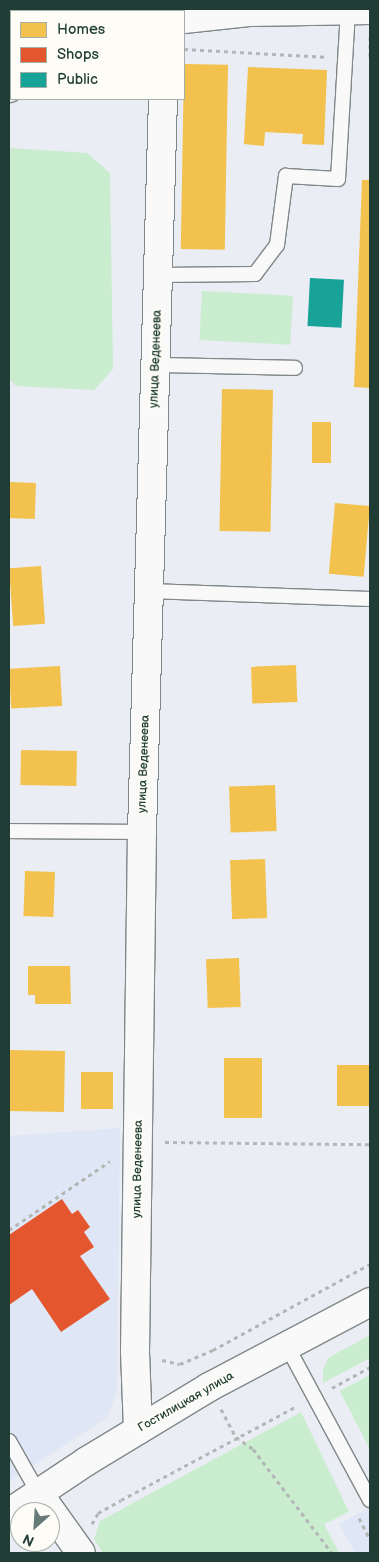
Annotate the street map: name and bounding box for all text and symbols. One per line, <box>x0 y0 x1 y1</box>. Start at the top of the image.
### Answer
legend <box>10 10 185 100</box>
text: Homes <box>57 20 105 39</box>
text: Shops <box>57 45 99 64</box>
text: Public <box>57 70 98 89</box>
street label: улица Веденеева <box>147 310 165 408</box>
street label: улица Веденеева <box>135 715 153 813</box>
street label: улица Веденеева <box>130 1120 146 1218</box>
street label: Гостилицкая улица <box>136 1369 236 1435</box>
north arrow <box>10 1502 60 1552</box>
text: N <box>20 1530 37 1550</box>

